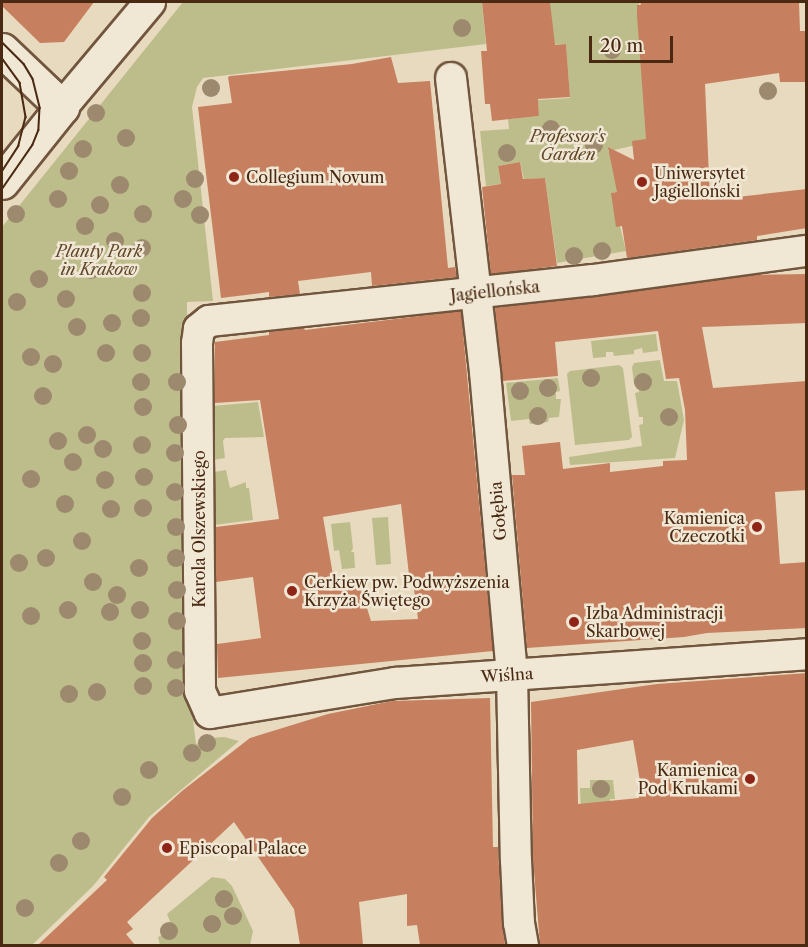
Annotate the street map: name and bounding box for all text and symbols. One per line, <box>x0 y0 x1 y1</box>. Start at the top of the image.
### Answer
scale bar <box>592 24 676 62</box>
text: 20 m <box>600 35 643 57</box>
park label: Professor's Garden <box>530 126 606 164</box>
place label: Uniwersytet Jagielloński <box>654 163 745 201</box>
place label: Collegium Novum <box>246 167 384 187</box>
marker: Collegium Novum <box>227 170 241 184</box>
marker: Uniwersytet Jagielloński <box>635 175 649 189</box>
park label: Planty Park in Krakow <box>56 241 142 279</box>
street label: Jagiellońska <box>449 277 541 305</box>
street label: Karola Olszewskiego <box>189 450 209 608</box>
street label: Gołębia <box>486 481 510 541</box>
place label: Kamienica Czeczotki <box>664 508 745 546</box>
marker: Kamienica Czeczotki <box>750 520 764 534</box>
place label: Cerkiew pw. Podwyższenia Krzyża Świętego <box>304 572 510 610</box>
marker: Cerkiew pw. Podwyższenia Krzyża Świętego <box>285 584 299 598</box>
place label: Izba Administracji Skarbowej <box>586 603 724 641</box>
marker: Izba Administracji Skarbowej <box>567 615 581 629</box>
street label: Wiślna <box>480 664 534 686</box>
place label: Kamienica Pod Krukami <box>638 760 738 798</box>
marker: Kamienica Pod Krukami <box>743 772 757 786</box>
place label: Episcopal Palace <box>179 838 307 858</box>
marker: Episcopal Palace <box>160 841 174 855</box>

